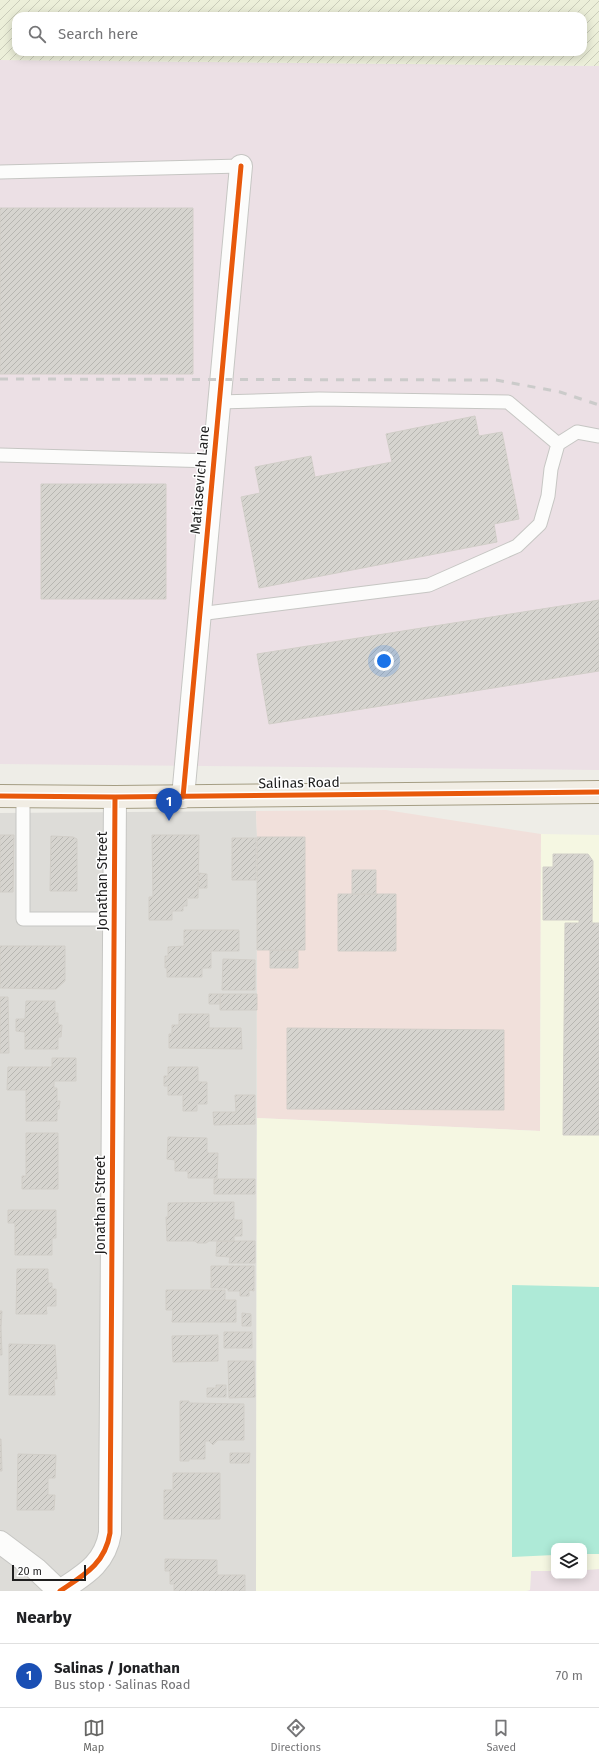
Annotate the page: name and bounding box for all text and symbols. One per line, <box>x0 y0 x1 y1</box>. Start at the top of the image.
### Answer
search box <box>12 12 587 56</box>
icon: search <box>26 23 48 45</box>
text: Search here <box>58 25 138 43</box>
street label: Matiasevich Lane <box>187 425 213 535</box>
your location <box>374 651 394 671</box>
street label: Salinas Road <box>258 774 340 792</box>
pin: 1 <box>156 788 182 821</box>
street label: Jonathan Street <box>94 831 111 931</box>
street label: Jonathan Street <box>92 1155 109 1255</box>
map controls <box>551 1543 587 1579</box>
button: layers <box>551 1543 587 1579</box>
scale bar <box>12 1563 86 1582</box>
text: 20 m <box>18 1565 42 1578</box>
text: Nearby <box>16 1607 71 1628</box>
text: Salinas / Jonathan <box>54 1659 180 1677</box>
text: 1 <box>26 1668 32 1683</box>
text: 70 m <box>556 1668 583 1683</box>
text: Bus stop · Salinas Road <box>54 1677 190 1692</box>
tab: Map <box>83 1717 105 1754</box>
tab: Directions <box>270 1717 321 1754</box>
tab: Saved <box>486 1717 516 1754</box>

